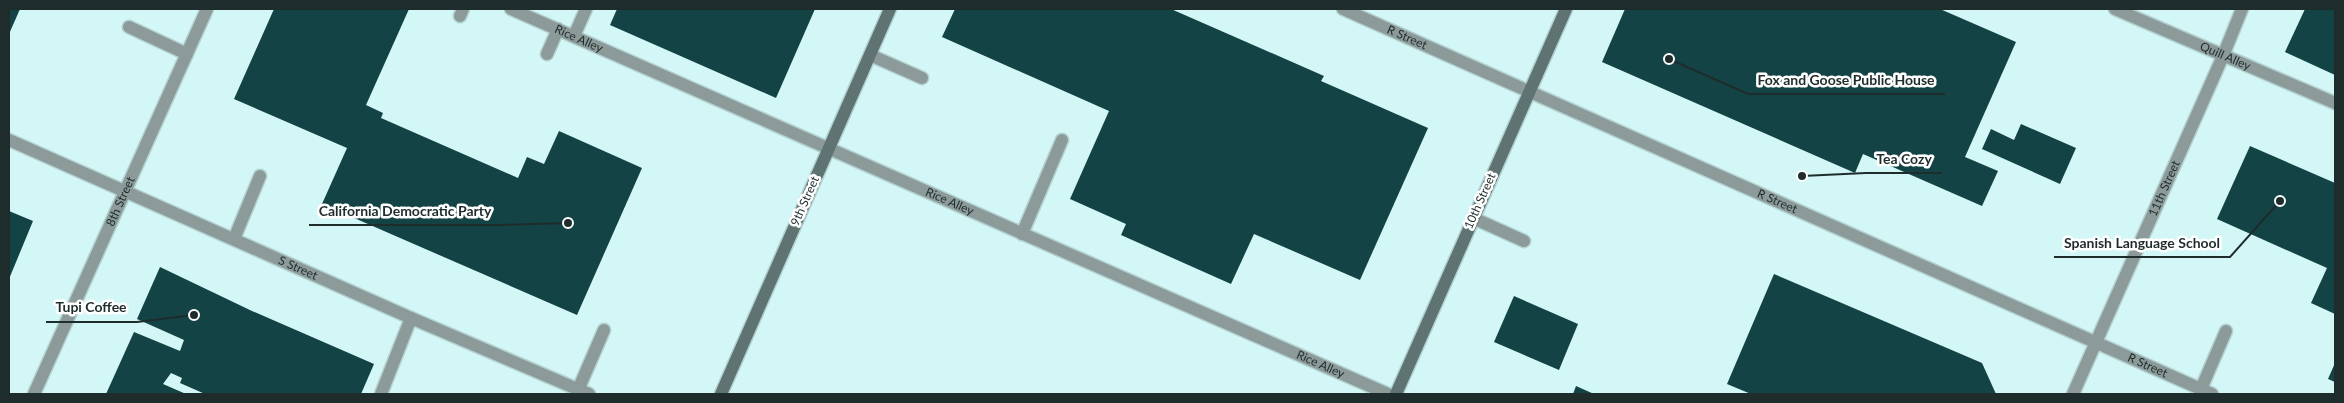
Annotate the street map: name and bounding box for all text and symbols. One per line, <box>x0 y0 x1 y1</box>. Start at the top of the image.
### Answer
street label: Rice Alley <box>553 21 606 56</box>
street label: R Street <box>1385 21 1430 53</box>
street label: Quill Alley <box>2198 38 2254 73</box>
callout: Fox and Goose Public House <box>1748 65 1945 94</box>
text: Fox and Goose Public House <box>1757 71 1935 88</box>
callout: Tea Cozy <box>1866 144 1942 173</box>
text: Tea Cozy <box>1876 150 1932 167</box>
street label: 11th Street <box>2145 157 2183 218</box>
street label: 10th Street <box>1461 170 1499 231</box>
street label: 9th Street <box>787 173 822 228</box>
street label: 8th Street <box>102 174 138 228</box>
street label: Rice Alley <box>923 184 977 219</box>
street label: R Street <box>1755 186 1800 217</box>
callout: California Democratic Party <box>309 196 501 225</box>
text: California Democratic Party <box>319 202 492 219</box>
callout: Spanish Language School <box>2054 228 2230 257</box>
text: Spanish Language School <box>2064 234 2220 251</box>
street label: S Street <box>276 252 321 283</box>
callout: Tupi Coffee <box>46 293 137 322</box>
text: Tupi Coffee <box>55 298 127 315</box>
street label: Rice Alley <box>1294 347 1348 381</box>
street label: R Street <box>2125 350 2171 381</box>

